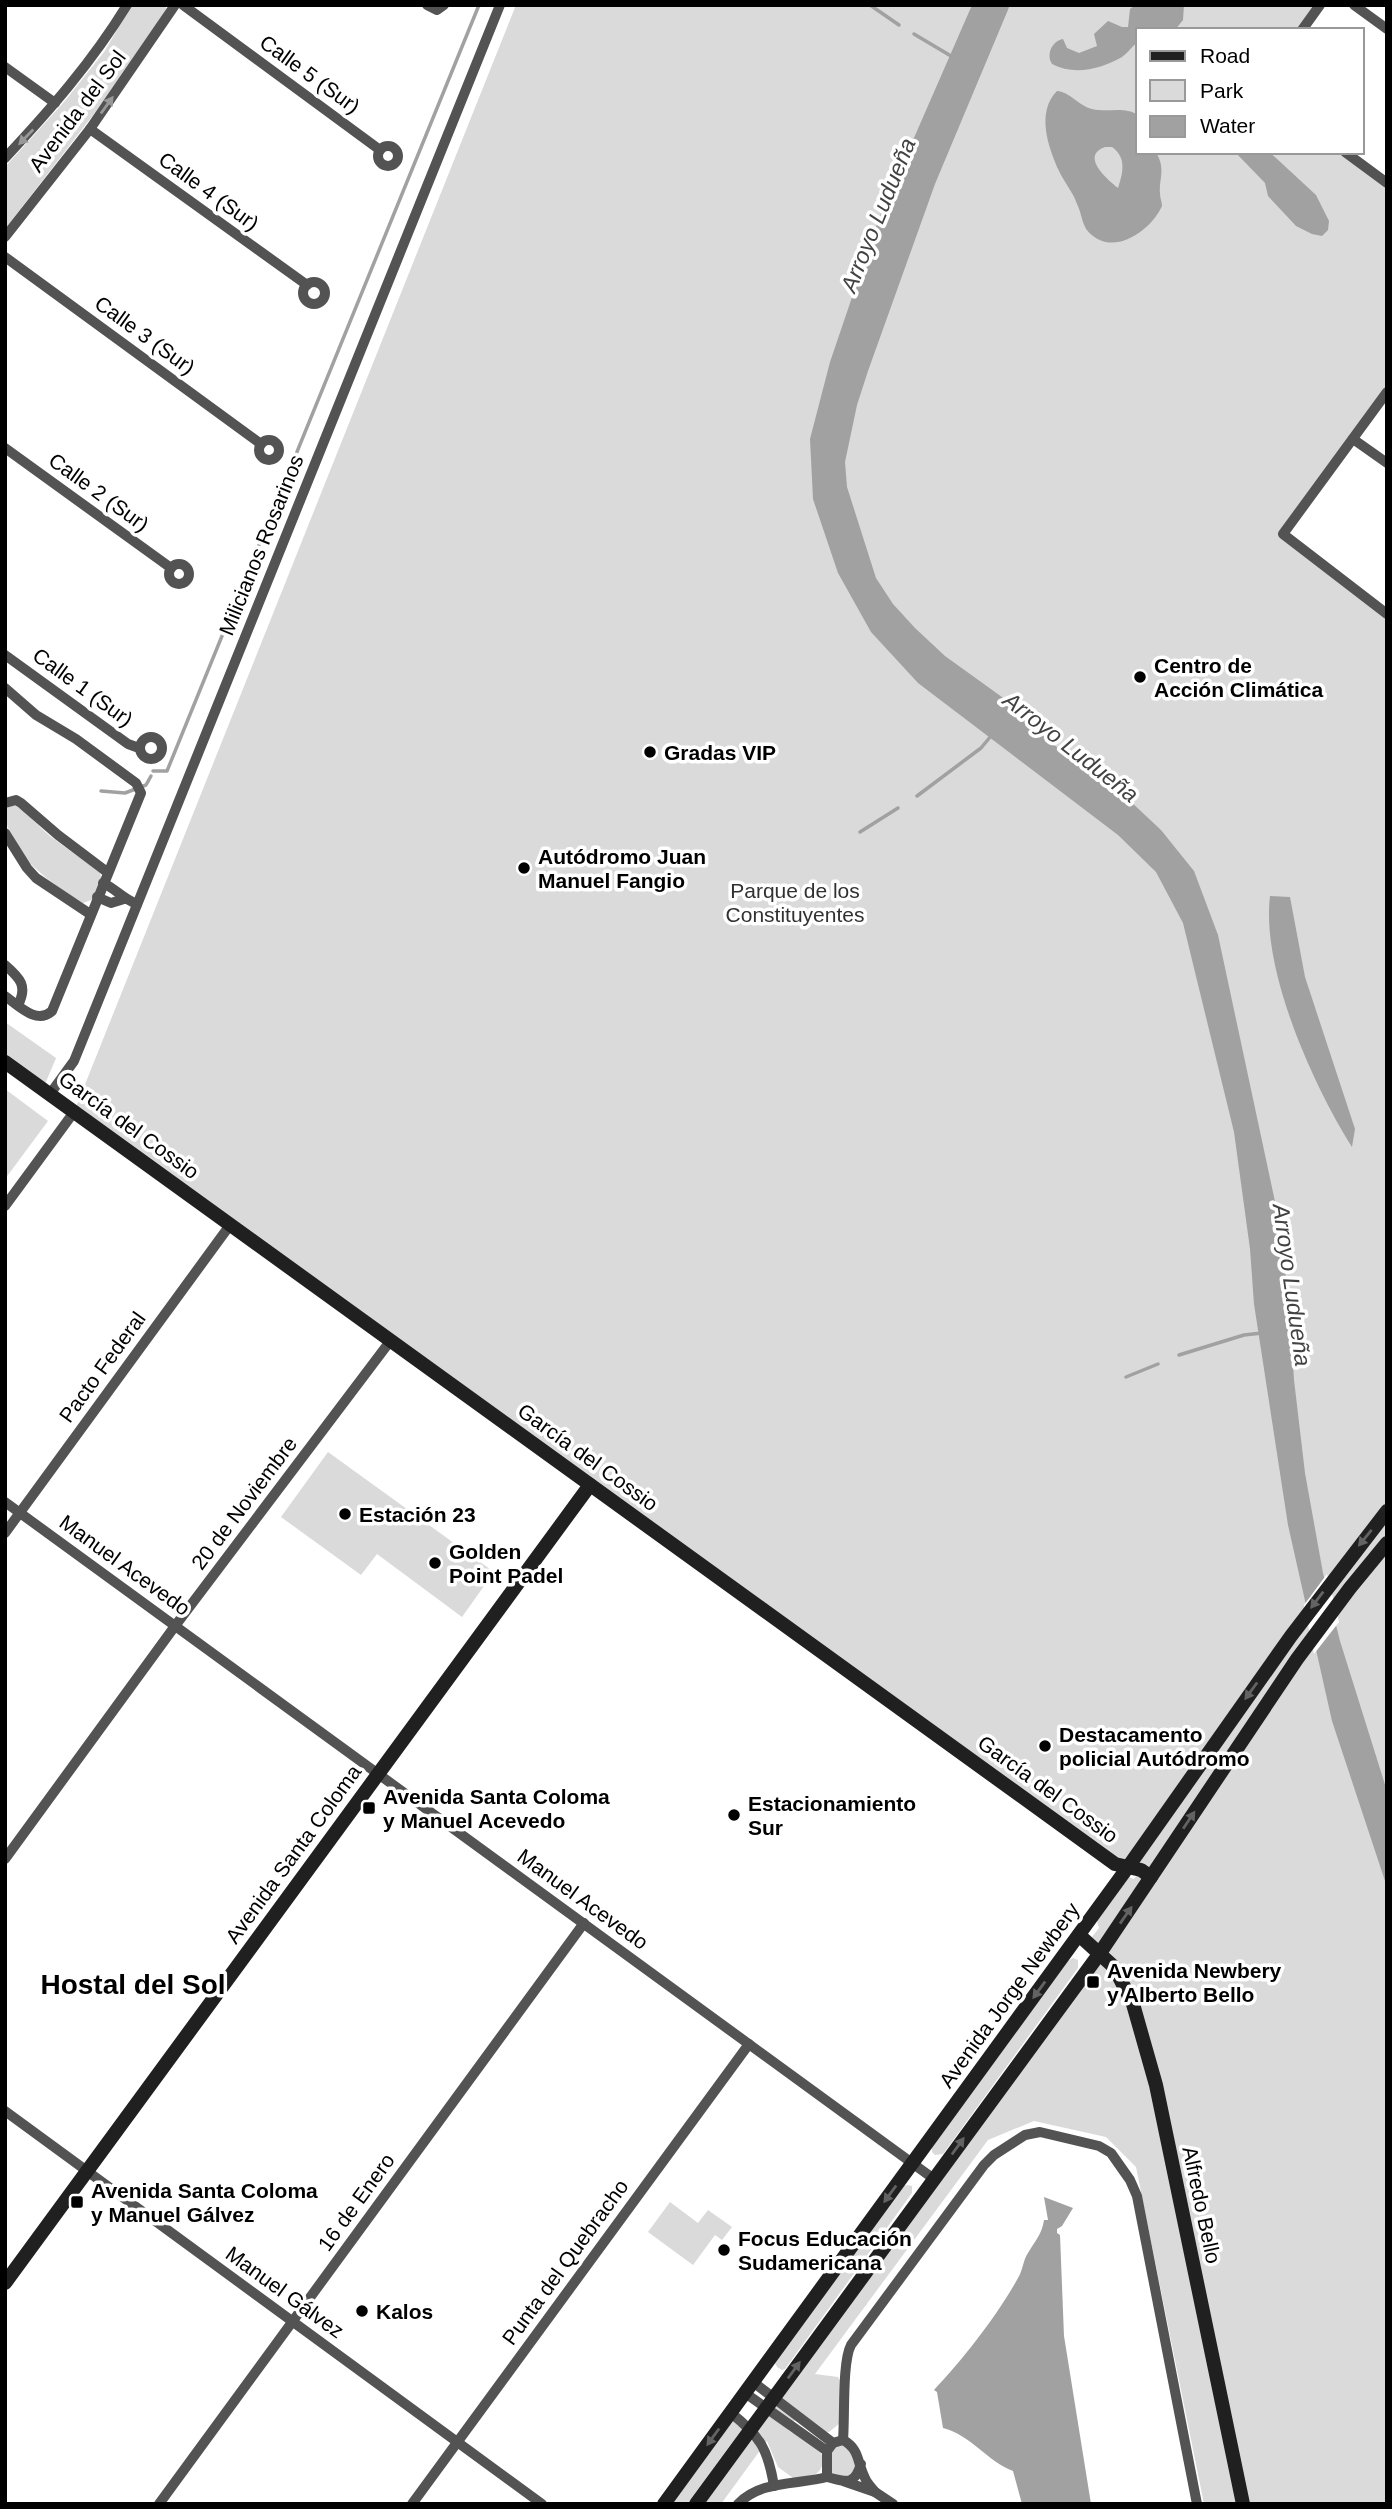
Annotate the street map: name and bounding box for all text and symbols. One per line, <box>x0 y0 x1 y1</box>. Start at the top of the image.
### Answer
legend <box>1136 28 1364 154</box>
street label: Calle 5 (Sur) <box>256 30 364 118</box>
text: Road <box>1200 44 1250 67</box>
street label: Avenida del Sol <box>24 46 130 176</box>
text: Park <box>1200 79 1244 102</box>
one-way arrow <box>100 96 114 114</box>
text: Water <box>1200 114 1255 137</box>
one-way arrow <box>18 128 34 145</box>
water label: Arroyo Ludueña <box>835 134 921 298</box>
street label: Calle 4 (Sur) <box>155 147 263 235</box>
street label: Calle 3 (Sur) <box>91 291 199 379</box>
street label: Calle 2 (Sur) <box>45 448 153 536</box>
street label: Milicianos Rosarinos <box>214 451 308 639</box>
street label: Calle 1 (Sur) <box>29 643 137 731</box>
place label: Centro de Acción Climática <box>1154 654 1324 701</box>
marker: Centro de Acción Climática <box>1132 669 1148 685</box>
water label: Arroyo Ludueña <box>997 685 1143 808</box>
place label: Gradas VIP <box>664 741 776 764</box>
marker: Gradas VIP <box>642 744 658 760</box>
place label: Autódromo Juan Manuel Fangio <box>538 845 706 892</box>
marker: Autódromo Juan Manuel Fangio <box>516 860 532 876</box>
park label: Parque de los Constituyentes <box>726 879 864 926</box>
street label: García del Cossio <box>55 1067 203 1183</box>
water label: Arroyo Ludueña <box>1267 1200 1316 1368</box>
street label: Pacto Federal <box>54 1307 150 1427</box>
street label: García del Cossio <box>514 1399 662 1515</box>
street label: 20 de Noviembre <box>187 1432 301 1574</box>
place label: Estación 23 <box>359 1503 476 1526</box>
marker: Estación 23 <box>337 1506 353 1522</box>
street label: Manuel Acevedo <box>55 1510 195 1620</box>
one-way arrow <box>1358 1528 1373 1546</box>
place label: Golden Point Padel <box>449 1540 563 1587</box>
marker: Golden Point Padel <box>427 1555 443 1571</box>
one-way arrow <box>1311 1591 1325 1609</box>
one-way arrow <box>1244 1682 1258 1700</box>
place label: Destacamento policial Autódromo <box>1059 1723 1250 1770</box>
street label: García del Cossio <box>974 1731 1122 1847</box>
marker: Destacamento policial Autódromo <box>1037 1738 1053 1754</box>
street label: Avenida Santa Coloma <box>221 1760 366 1947</box>
place label: Avenida Santa Coloma y Manuel Acevedo <box>383 1785 610 1832</box>
place label: Estacionamiento Sur <box>748 1792 916 1839</box>
marker: Avenida Santa Coloma y Manuel Acevedo <box>361 1800 377 1816</box>
marker: Estacionamiento Sur <box>726 1807 742 1823</box>
one-way arrow <box>1182 1811 1196 1829</box>
street label: Manuel Acevedo <box>513 1844 653 1954</box>
street label: Avenida Jorge Newbery <box>934 1898 1084 2092</box>
one-way arrow <box>1119 1906 1133 1924</box>
place label: Avenida Newbery y Alberto Bello <box>1107 1959 1282 2006</box>
district label: Hostal del Sol <box>40 1969 226 2000</box>
marker: Avenida Newbery y Alberto Bello <box>1085 1974 1101 1990</box>
one-way arrow <box>1032 1981 1046 1999</box>
one-way arrow <box>951 2137 965 2156</box>
street label: Alfredo Bello <box>1178 2144 1226 2266</box>
street label: 16 de Enero <box>313 2149 399 2255</box>
street label: Punta del Quebracho <box>497 2175 633 2349</box>
place label: Avenida Santa Coloma y Manuel Gálvez <box>91 2179 318 2226</box>
one-way arrow <box>884 2185 898 2203</box>
marker: Avenida Santa Coloma y Manuel Gálvez <box>69 2194 85 2210</box>
place label: Focus Educación Sudamericana <box>738 2227 912 2274</box>
street label: Manuel Gálvez <box>222 2242 348 2342</box>
marker: Focus Educación Sudamericana <box>716 2242 732 2258</box>
place label: Kalos <box>376 2300 433 2323</box>
marker: Kalos <box>354 2303 370 2319</box>
one-way arrow <box>787 2361 802 2379</box>
one-way arrow <box>706 2428 720 2446</box>

